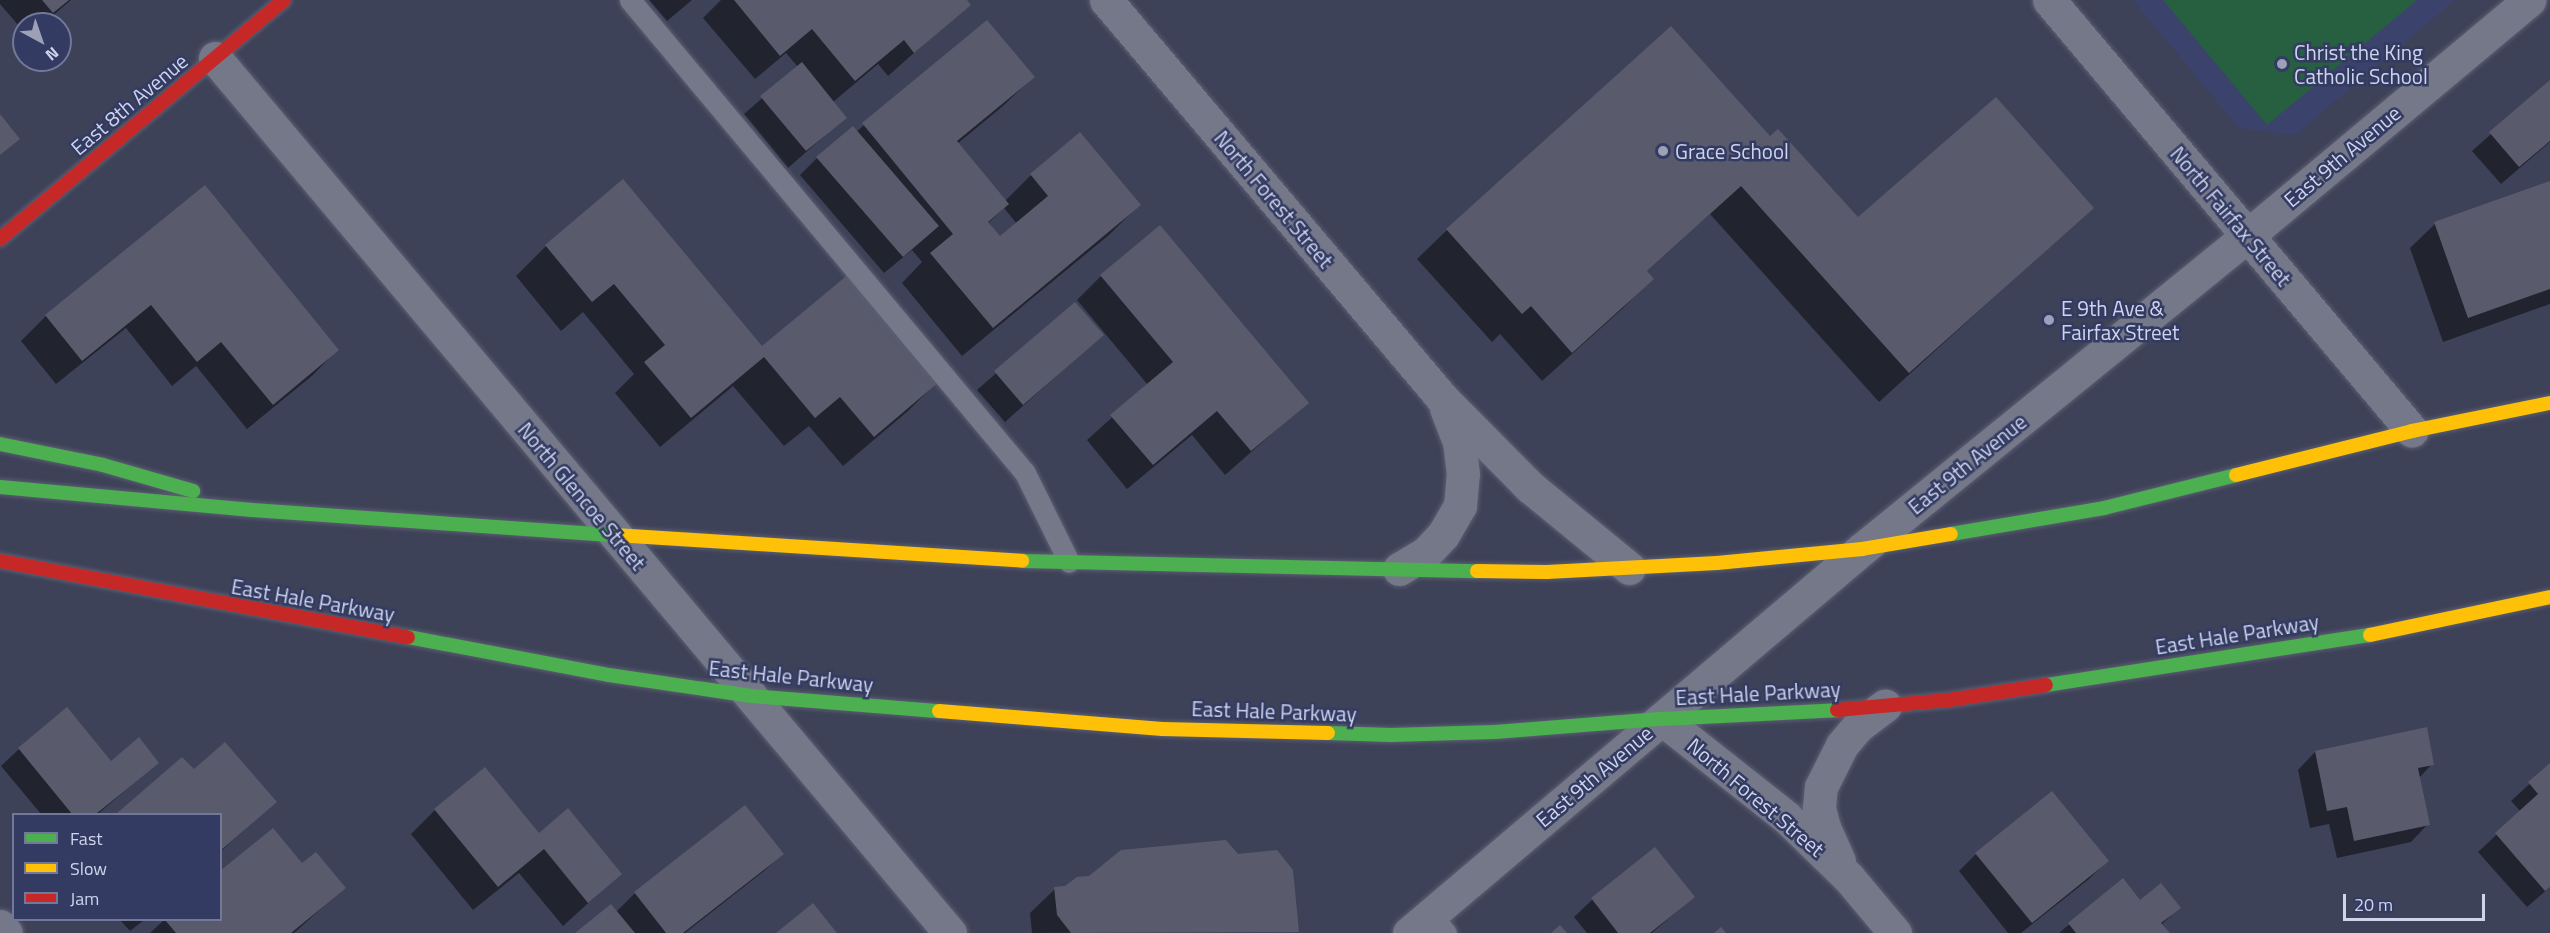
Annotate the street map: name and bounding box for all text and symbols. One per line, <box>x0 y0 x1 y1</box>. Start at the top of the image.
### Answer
north arrow <box>12 12 72 72</box>
place label: Christ the King Catholic School <box>2294 39 2428 89</box>
text: N <box>40 41 64 67</box>
street label: East 8th Avenue <box>66 48 192 160</box>
marker: Christ the King Catholic School <box>2275 57 2289 71</box>
street label: East 9th Avenue <box>2279 100 2405 212</box>
street label: North Forest Street <box>1209 125 1339 273</box>
place label: Grace School <box>1675 138 1789 164</box>
street label: North Fairfax Street <box>2165 141 2297 291</box>
marker: Grace School <box>1656 144 1670 158</box>
place label: E 9th Ave & Fairfax Street <box>2061 295 2179 345</box>
marker: E 9th Ave & Fairfax Street <box>2042 313 2056 327</box>
street label: East 9th Avenue <box>1903 409 2031 519</box>
street label: North Glencoe Street <box>513 417 651 575</box>
street label: East Hale Parkway <box>229 573 397 627</box>
street label: East Hale Parkway <box>2153 609 2321 659</box>
street label: East Hale Parkway <box>707 655 875 697</box>
street label: East Hale Parkway <box>1675 676 1841 710</box>
street label: East Hale Parkway <box>1191 696 1357 726</box>
street label: East 9th Avenue <box>1531 720 1657 832</box>
street label: North Forest Street <box>1682 732 1830 862</box>
legend <box>12 813 222 921</box>
text: Fast <box>70 825 103 852</box>
text: Slow <box>70 855 107 882</box>
scale bar <box>2346 882 2488 920</box>
text: Jam <box>70 885 99 912</box>
text: 20 m <box>2354 891 2393 918</box>

